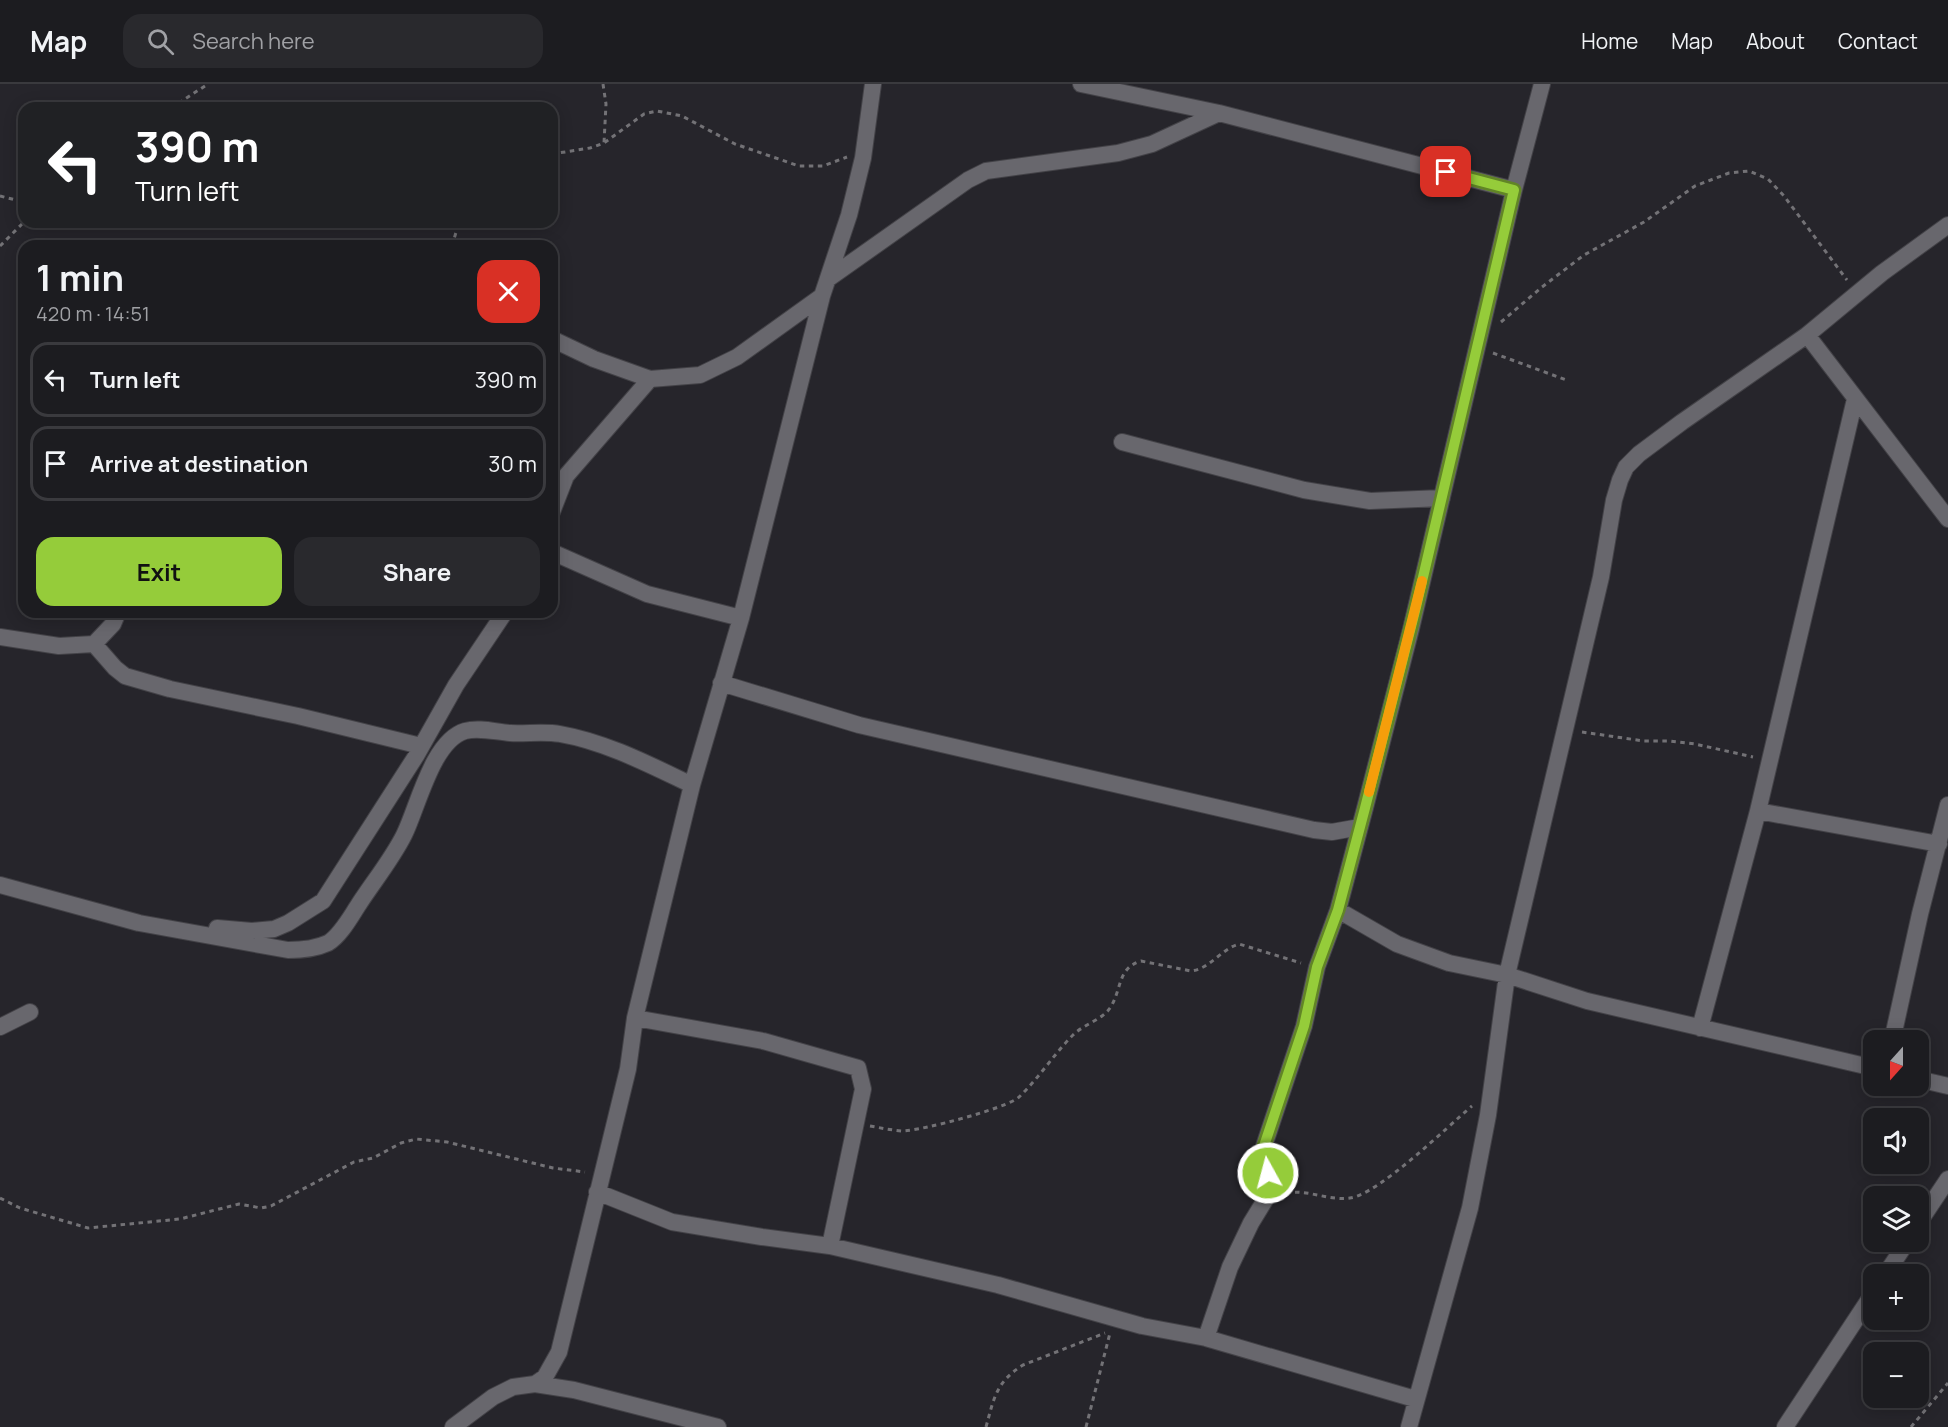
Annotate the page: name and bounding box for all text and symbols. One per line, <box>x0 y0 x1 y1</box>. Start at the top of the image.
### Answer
search box <box>123 14 543 68</box>
text: Map <box>30 22 87 60</box>
icon: search <box>144 25 177 58</box>
text: Search here <box>192 26 315 56</box>
text: Home <box>1581 27 1638 55</box>
text: Map <box>1671 27 1713 55</box>
text: About <box>1746 27 1805 55</box>
text: Contact <box>1838 27 1918 55</box>
text: 390 m <box>135 117 259 175</box>
icon: left <box>36 126 114 204</box>
pin <box>1420 146 1471 197</box>
icon: arrive <box>1429 155 1462 188</box>
text: Turn left <box>135 172 239 209</box>
text: 1 min <box>36 253 124 302</box>
button: close <box>477 260 540 323</box>
text: 420 m · 14:51 <box>36 300 150 327</box>
icon: left <box>39 363 72 396</box>
text: Turn left <box>90 365 180 395</box>
text: 390 m <box>475 365 537 395</box>
icon: arrive <box>39 447 72 480</box>
text: Arrive at destination <box>90 449 308 479</box>
text: 30 m <box>488 449 537 479</box>
button: Exit <box>36 537 282 606</box>
button: Share <box>294 537 540 606</box>
north arrow <box>1863 1030 1929 1096</box>
map controls <box>1863 1030 1929 1408</box>
button: sound <box>1863 1108 1929 1174</box>
position arrow <box>1236 1141 1300 1205</box>
button: layers <box>1863 1186 1929 1252</box>
button: + <box>1863 1264 1929 1330</box>
button: − <box>1863 1342 1929 1408</box>

